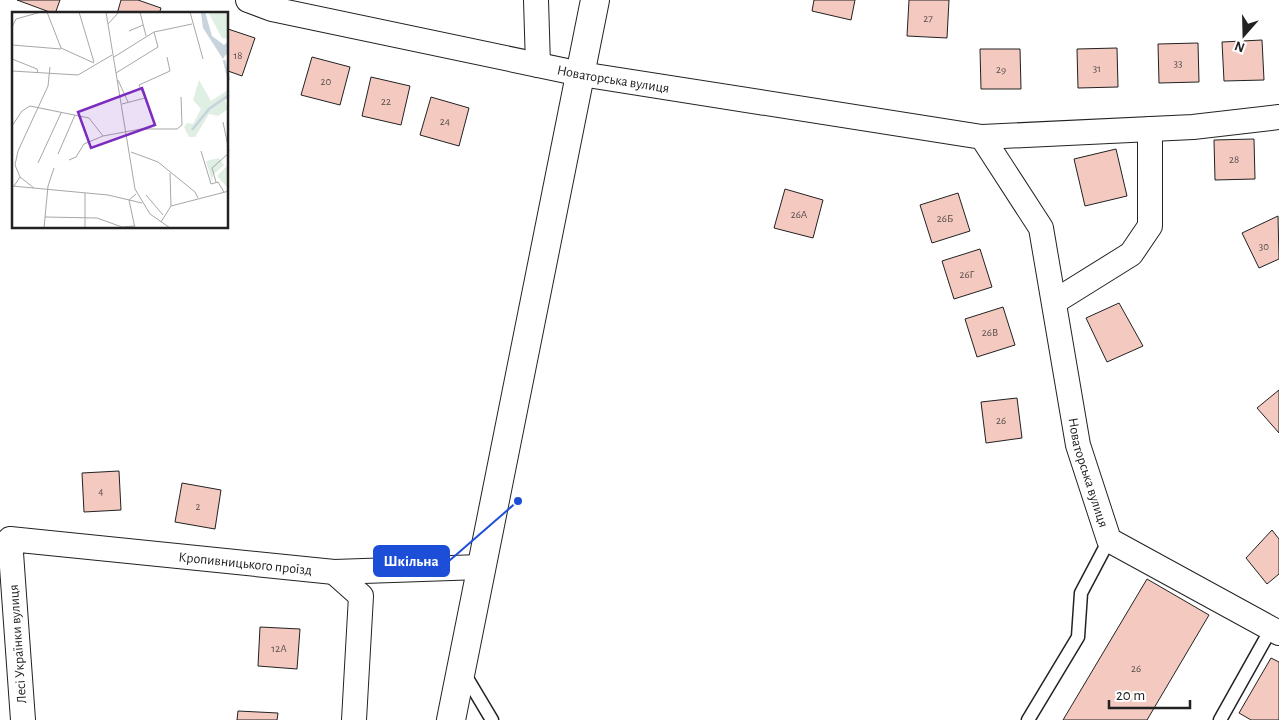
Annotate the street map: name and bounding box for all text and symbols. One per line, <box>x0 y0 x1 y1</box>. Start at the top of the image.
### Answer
north arrow <box>1219 10 1269 60</box>
inset map <box>12 12 229 229</box>
house number: 27 <box>923 13 933 24</box>
text: N <box>1233 38 1247 55</box>
house number: 18 <box>234 50 243 61</box>
house number: 33 <box>1173 58 1183 69</box>
street label: Новаторська вулиця <box>556 63 670 96</box>
house number: 31 <box>1093 63 1101 74</box>
house number: 29 <box>996 64 1006 75</box>
house number: 20 <box>321 76 332 87</box>
house number: 22 <box>381 96 391 107</box>
house number: 24 <box>440 116 450 127</box>
house number: 28 <box>1229 154 1239 165</box>
house number: 26А <box>791 209 808 220</box>
house number: 26Б <box>937 213 953 224</box>
house number: 30 <box>1259 241 1269 252</box>
house number: 26Г <box>959 269 975 280</box>
house number: 26В <box>982 327 998 338</box>
house number: 26 <box>996 415 1006 426</box>
street label: Новаторська вулиця <box>1065 417 1110 529</box>
house number: 4 <box>98 486 104 497</box>
house number: 2 <box>195 501 201 512</box>
callout: Шкільна <box>374 546 449 576</box>
street label: Кропивницького проїзд <box>178 550 313 578</box>
text: Шкільна <box>383 554 439 569</box>
street label: Лесі Українки вулиця <box>7 584 29 704</box>
house number: 12А <box>271 643 287 654</box>
house number: 26 <box>1131 663 1141 674</box>
scale bar <box>1109 678 1190 710</box>
text: 20 m <box>1116 688 1145 703</box>

